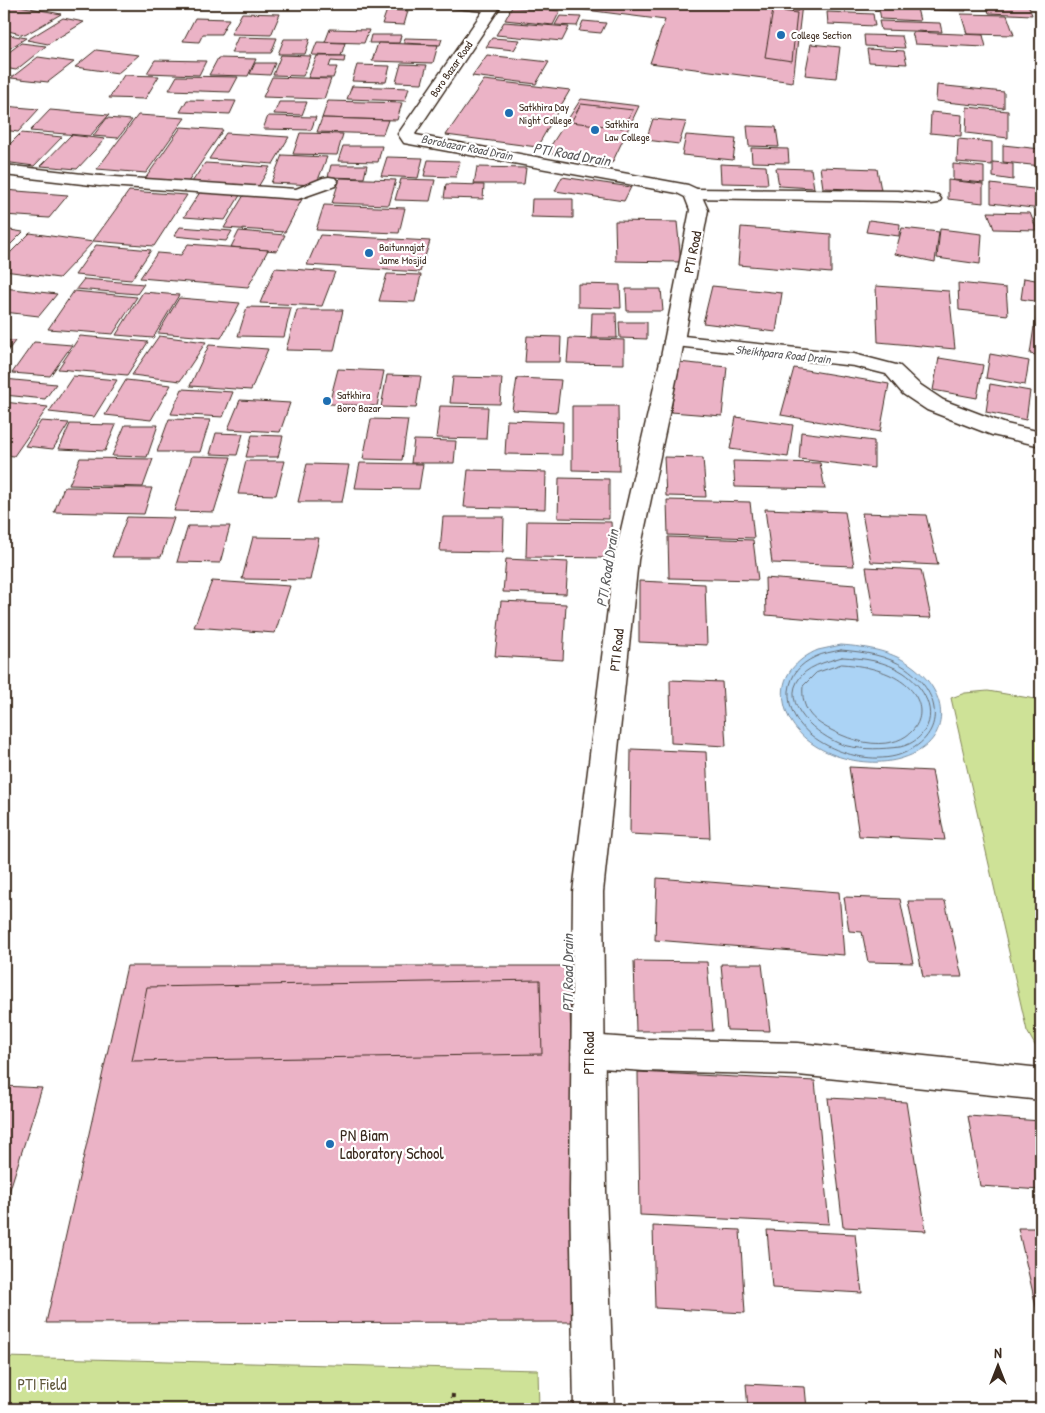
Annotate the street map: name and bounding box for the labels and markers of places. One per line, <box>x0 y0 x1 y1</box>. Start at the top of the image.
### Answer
place label: College Section <box>791 28 852 42</box>
marker: College Section <box>775 29 787 41</box>
place label: Satkhira Day Night College <box>519 100 573 127</box>
marker: Satkhira Day Night College <box>503 107 515 119</box>
place label: Satkhira Law College <box>605 117 651 144</box>
marker: Satkhira Law College <box>589 124 601 136</box>
place label: Baitunnajat Jame Mosjid <box>379 240 427 267</box>
marker: Baitunnajat Jame Mosjid <box>363 247 375 259</box>
place label: Satkhira Boro Bazar <box>337 388 382 415</box>
marker: Satkhira Boro Bazar <box>321 395 333 407</box>
place label: PN Biam Laboratory School <box>340 1124 444 1164</box>
marker: PN Biam Laboratory School <box>324 1138 336 1150</box>

